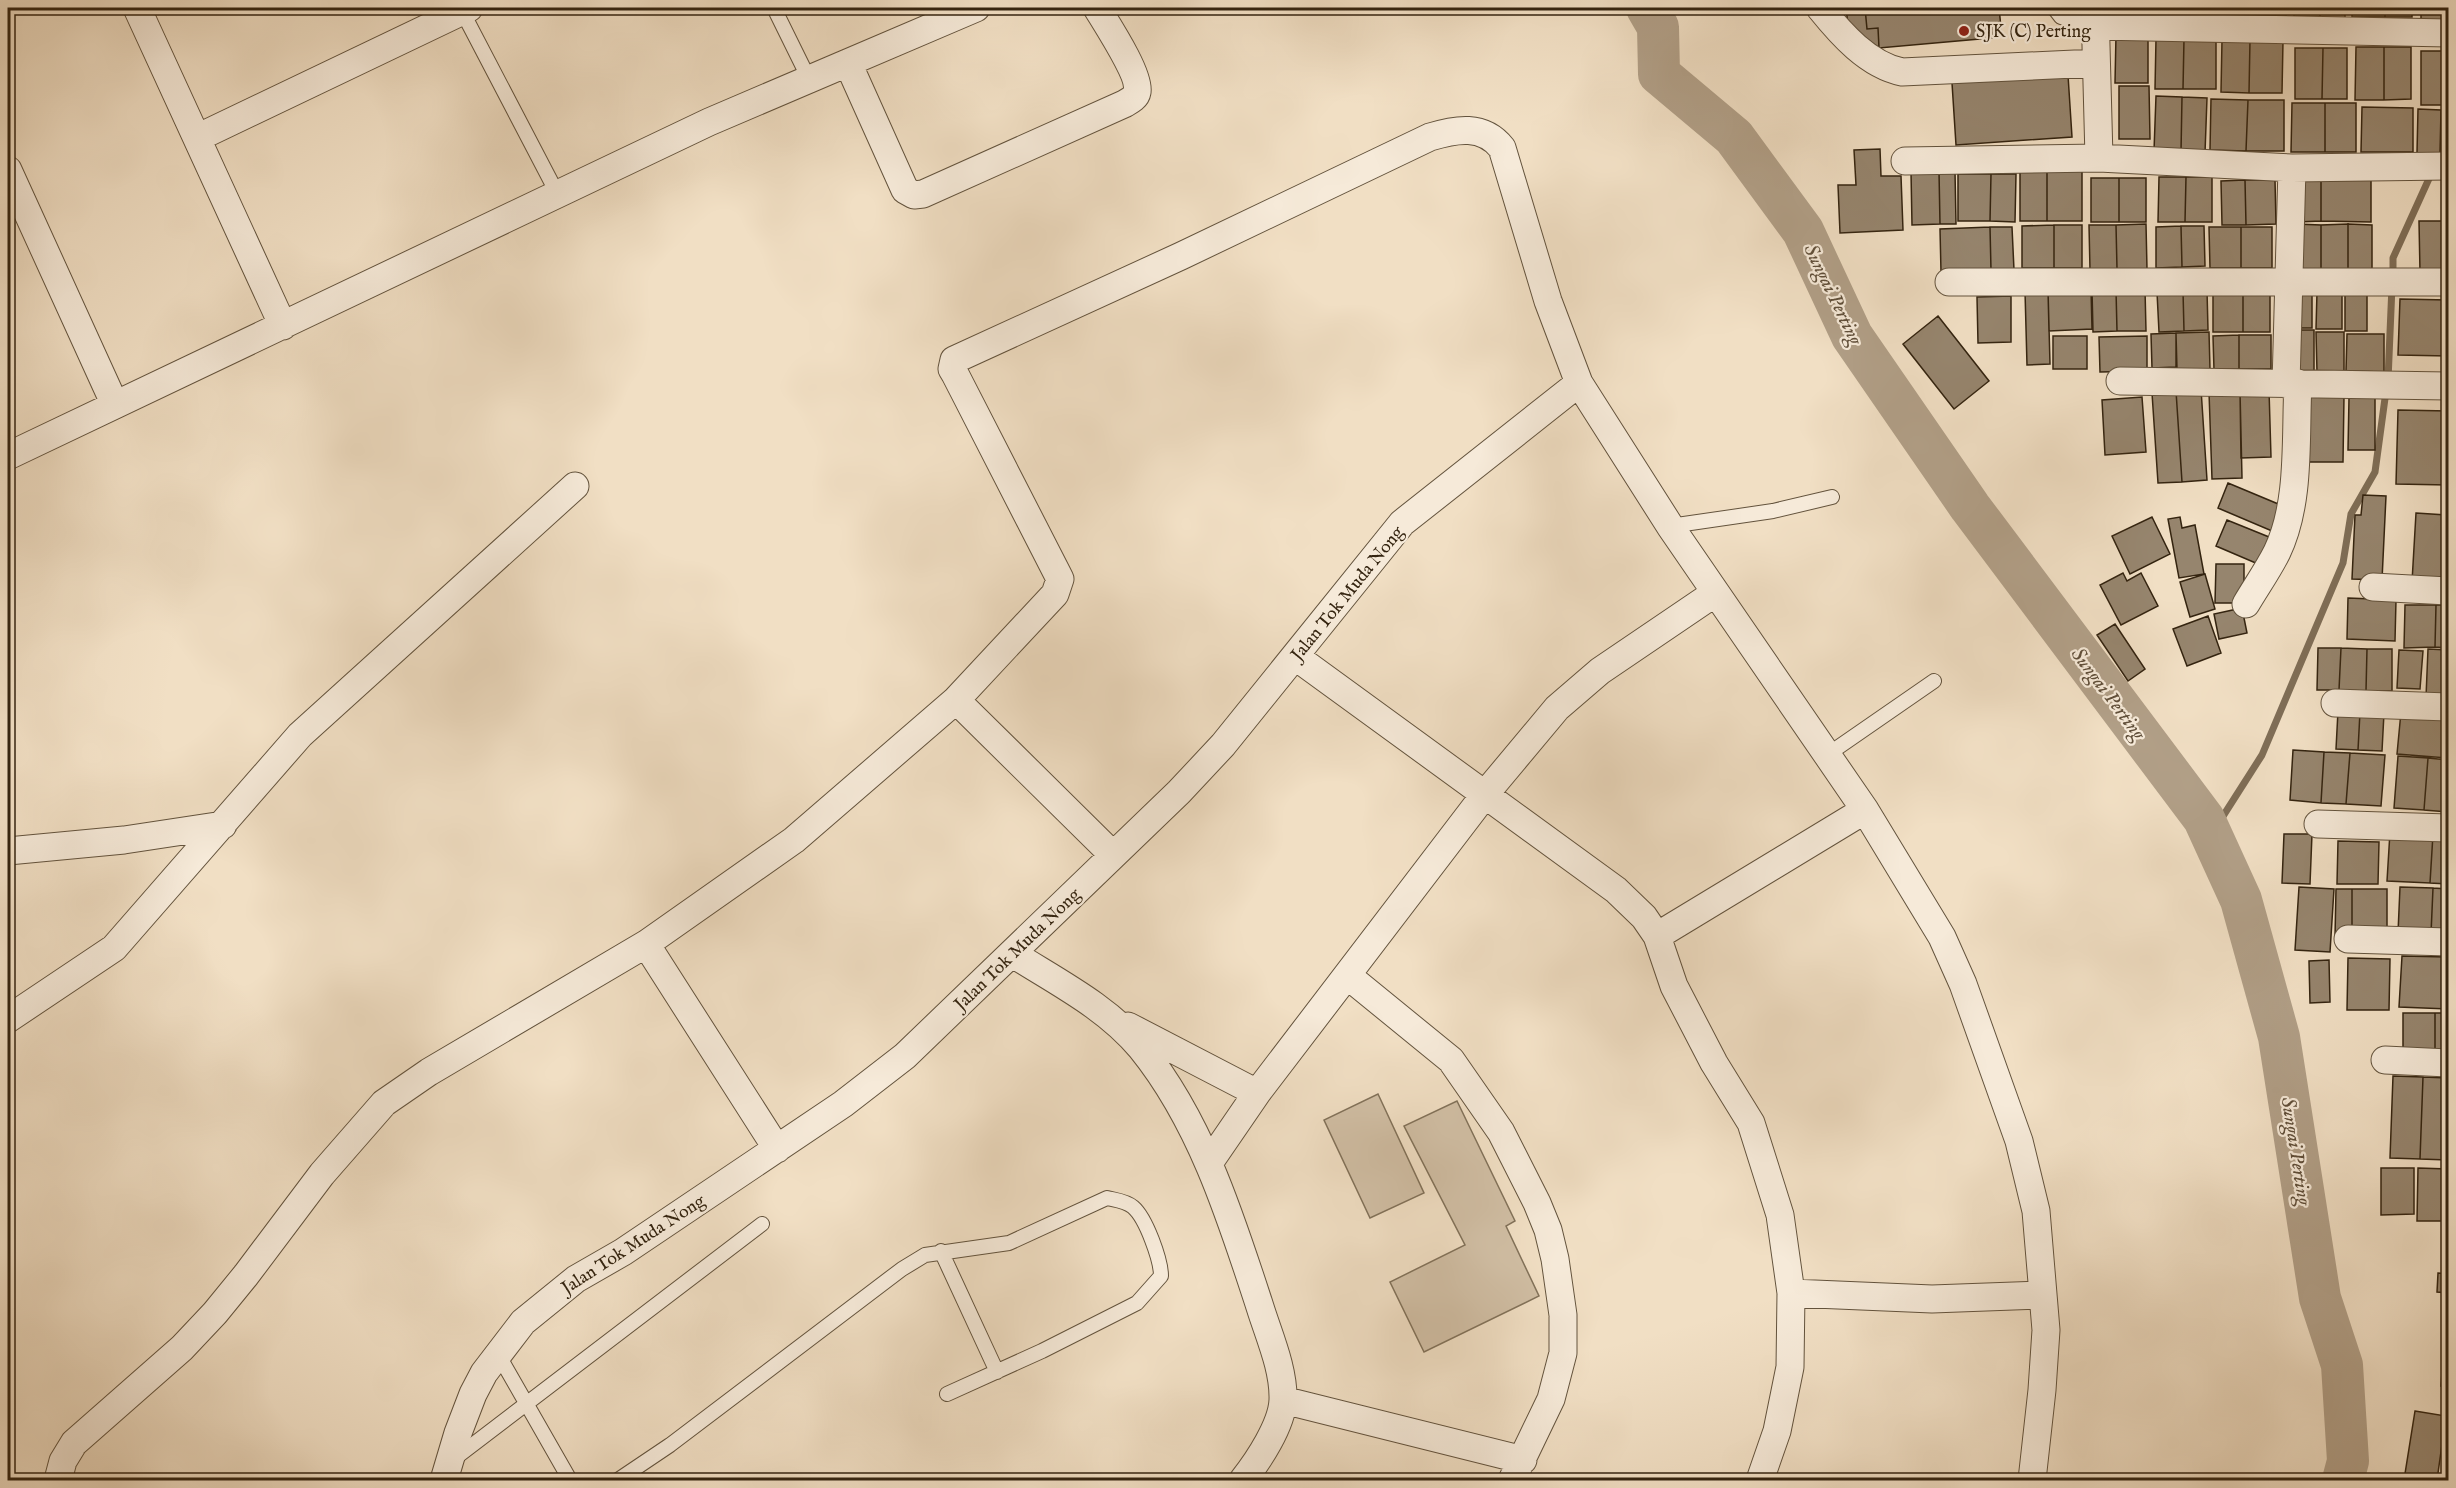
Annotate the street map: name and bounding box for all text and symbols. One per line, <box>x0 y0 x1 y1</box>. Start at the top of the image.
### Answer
place label: SJK (C) Perting <box>1976 21 2091 44</box>
marker: SJK (C) Perting <box>1957 24 1971 38</box>
water label: Sungai Perting <box>1797 240 1868 351</box>
street label: Jalan Tok Muda Nong <box>1285 522 1410 668</box>
water label: Sungai Perting <box>2064 643 2151 747</box>
street label: Jalan Tok Muda Nong <box>949 884 1086 1018</box>
water label: Sungai Perting <box>2274 1095 2317 1209</box>
street label: Jalan Tok Muda Nong <box>556 1190 710 1301</box>

